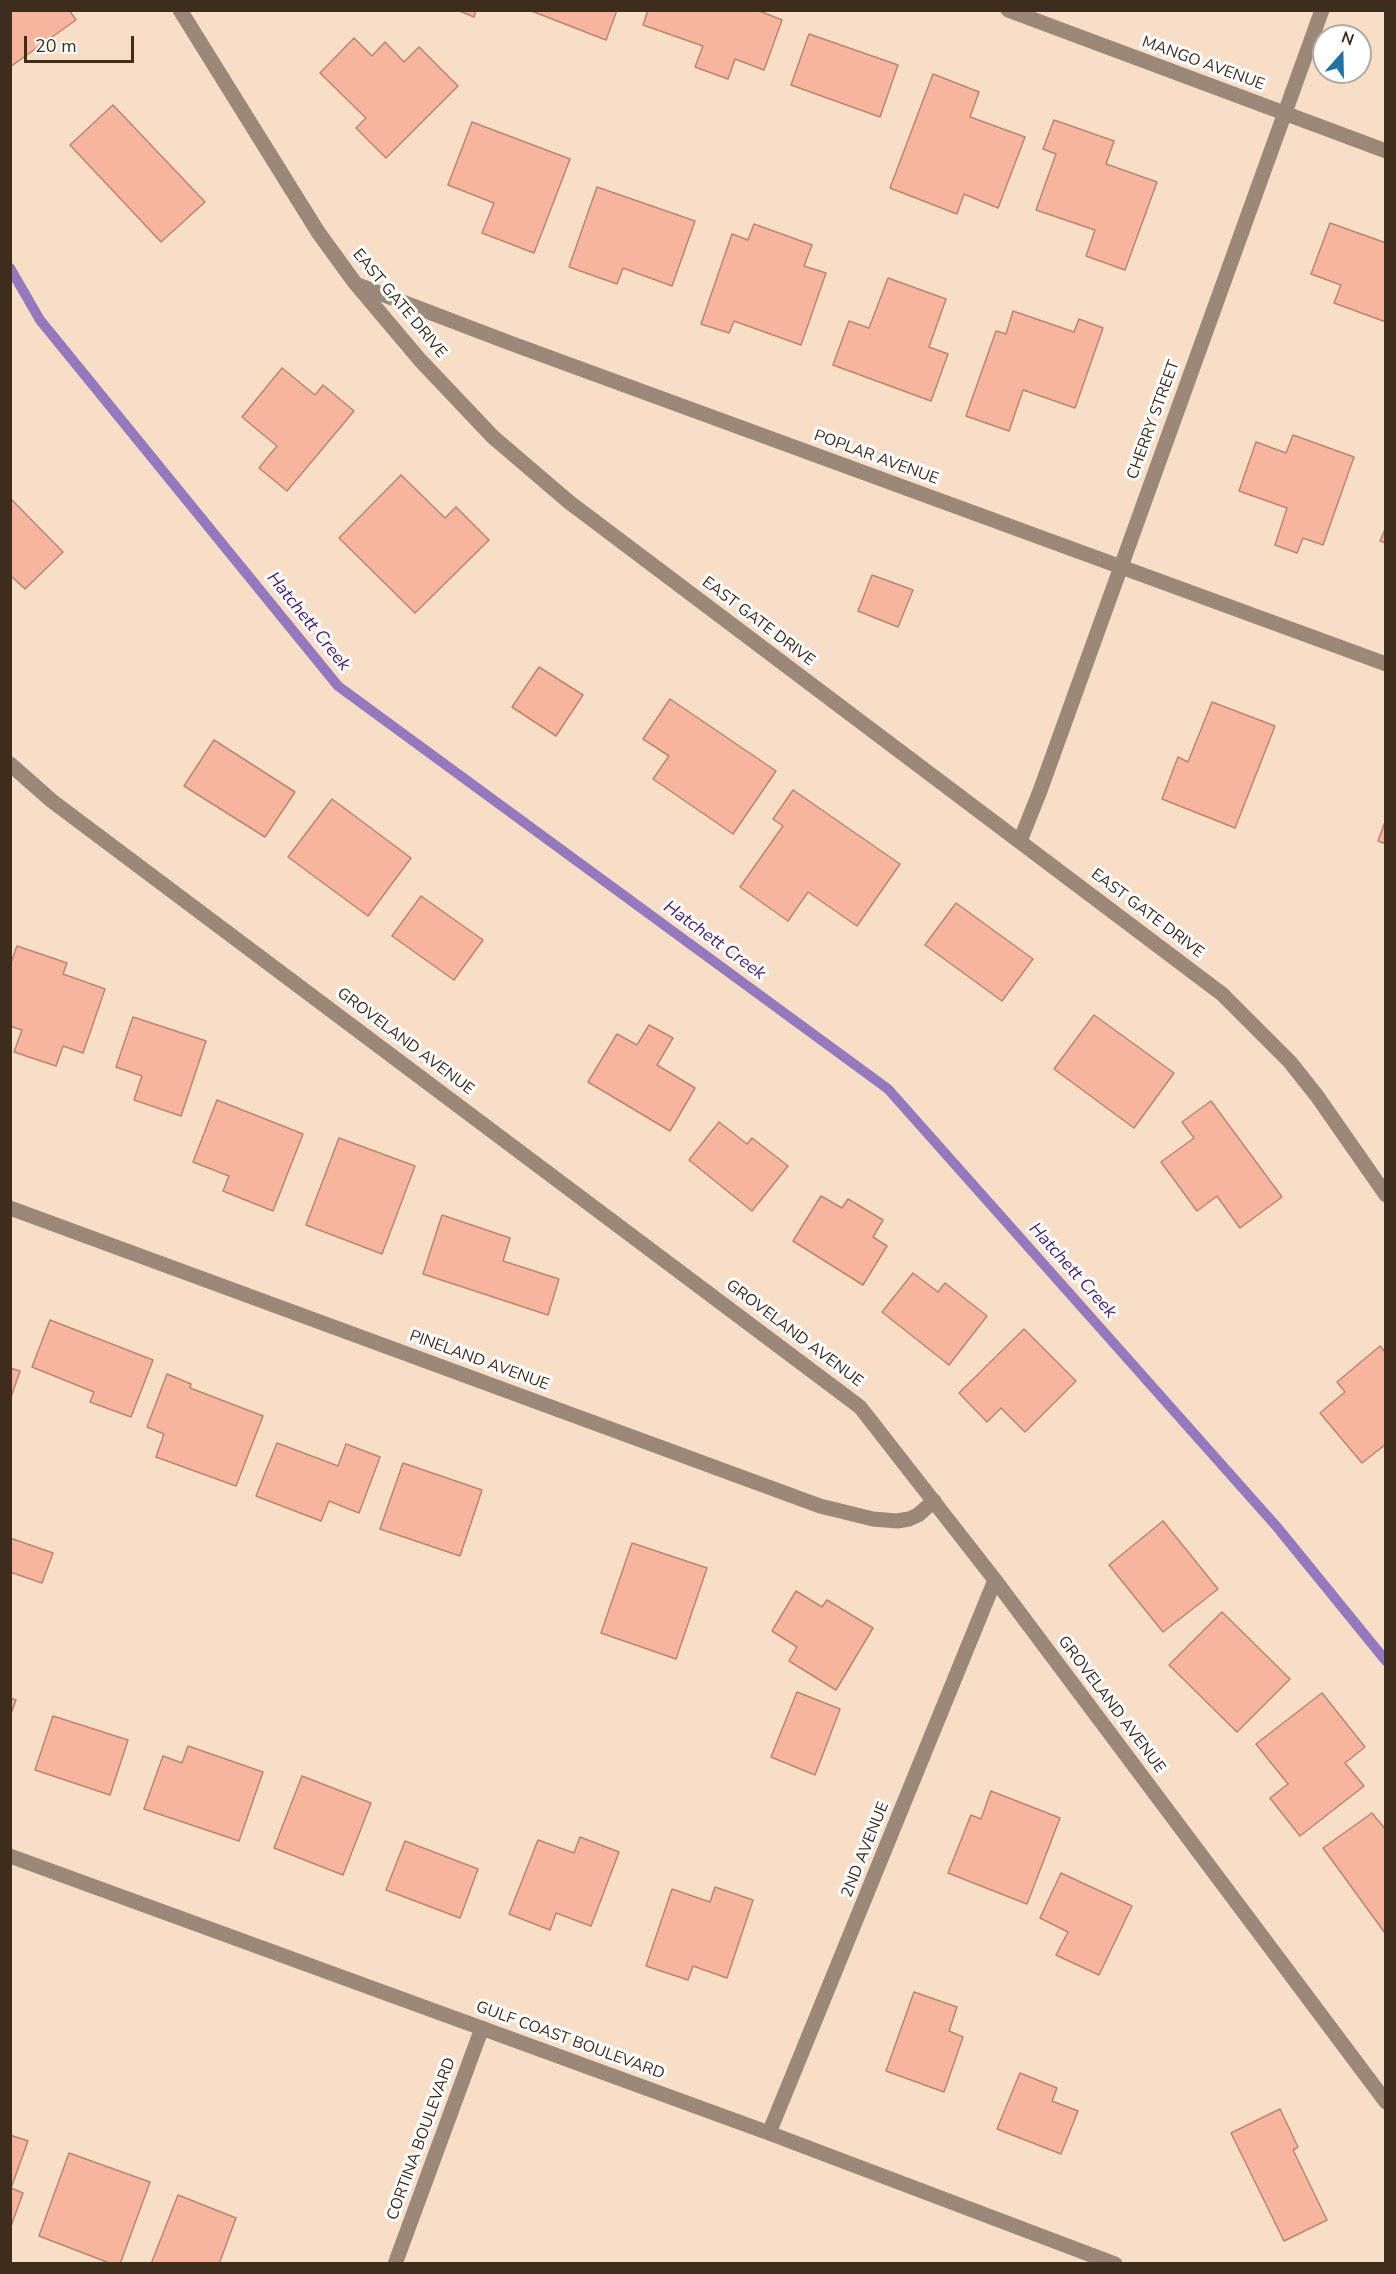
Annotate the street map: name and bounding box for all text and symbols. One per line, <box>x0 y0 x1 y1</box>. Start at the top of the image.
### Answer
scale bar <box>27 24 136 62</box>
north arrow <box>1312 24 1372 84</box>
text: N <box>1338 27 1357 51</box>
street label: MANGO AVENUE <box>1139 33 1267 95</box>
text: 20 m <box>35 34 77 58</box>
street label: EAST GATE DRIVE <box>348 246 450 362</box>
street label: CHERRY STREET <box>1124 358 1184 482</box>
street label: POPLAR AVENUE <box>811 427 941 489</box>
water label: Hatchett Creek <box>261 568 355 676</box>
street label: EAST GATE DRIVE <box>698 573 818 671</box>
street label: EAST GATE DRIVE <box>1087 865 1207 963</box>
water label: Hatchett Creek <box>659 897 769 985</box>
street label: GROVELAND AVENUE <box>333 984 477 1100</box>
water label: Hatchett Creek <box>1023 1219 1121 1323</box>
street label: GROVELAND AVENUE <box>722 1276 866 1392</box>
street label: PINELAND AVENUE <box>407 1327 551 1395</box>
street label: GROVELAND AVENUE <box>1053 1633 1169 1777</box>
street label: 2ND AVENUE <box>838 1799 894 1901</box>
street label: GULF COAST BOULEVARD <box>473 1998 667 2084</box>
street label: CORTINA BOULEVARD <box>384 2055 460 2223</box>

